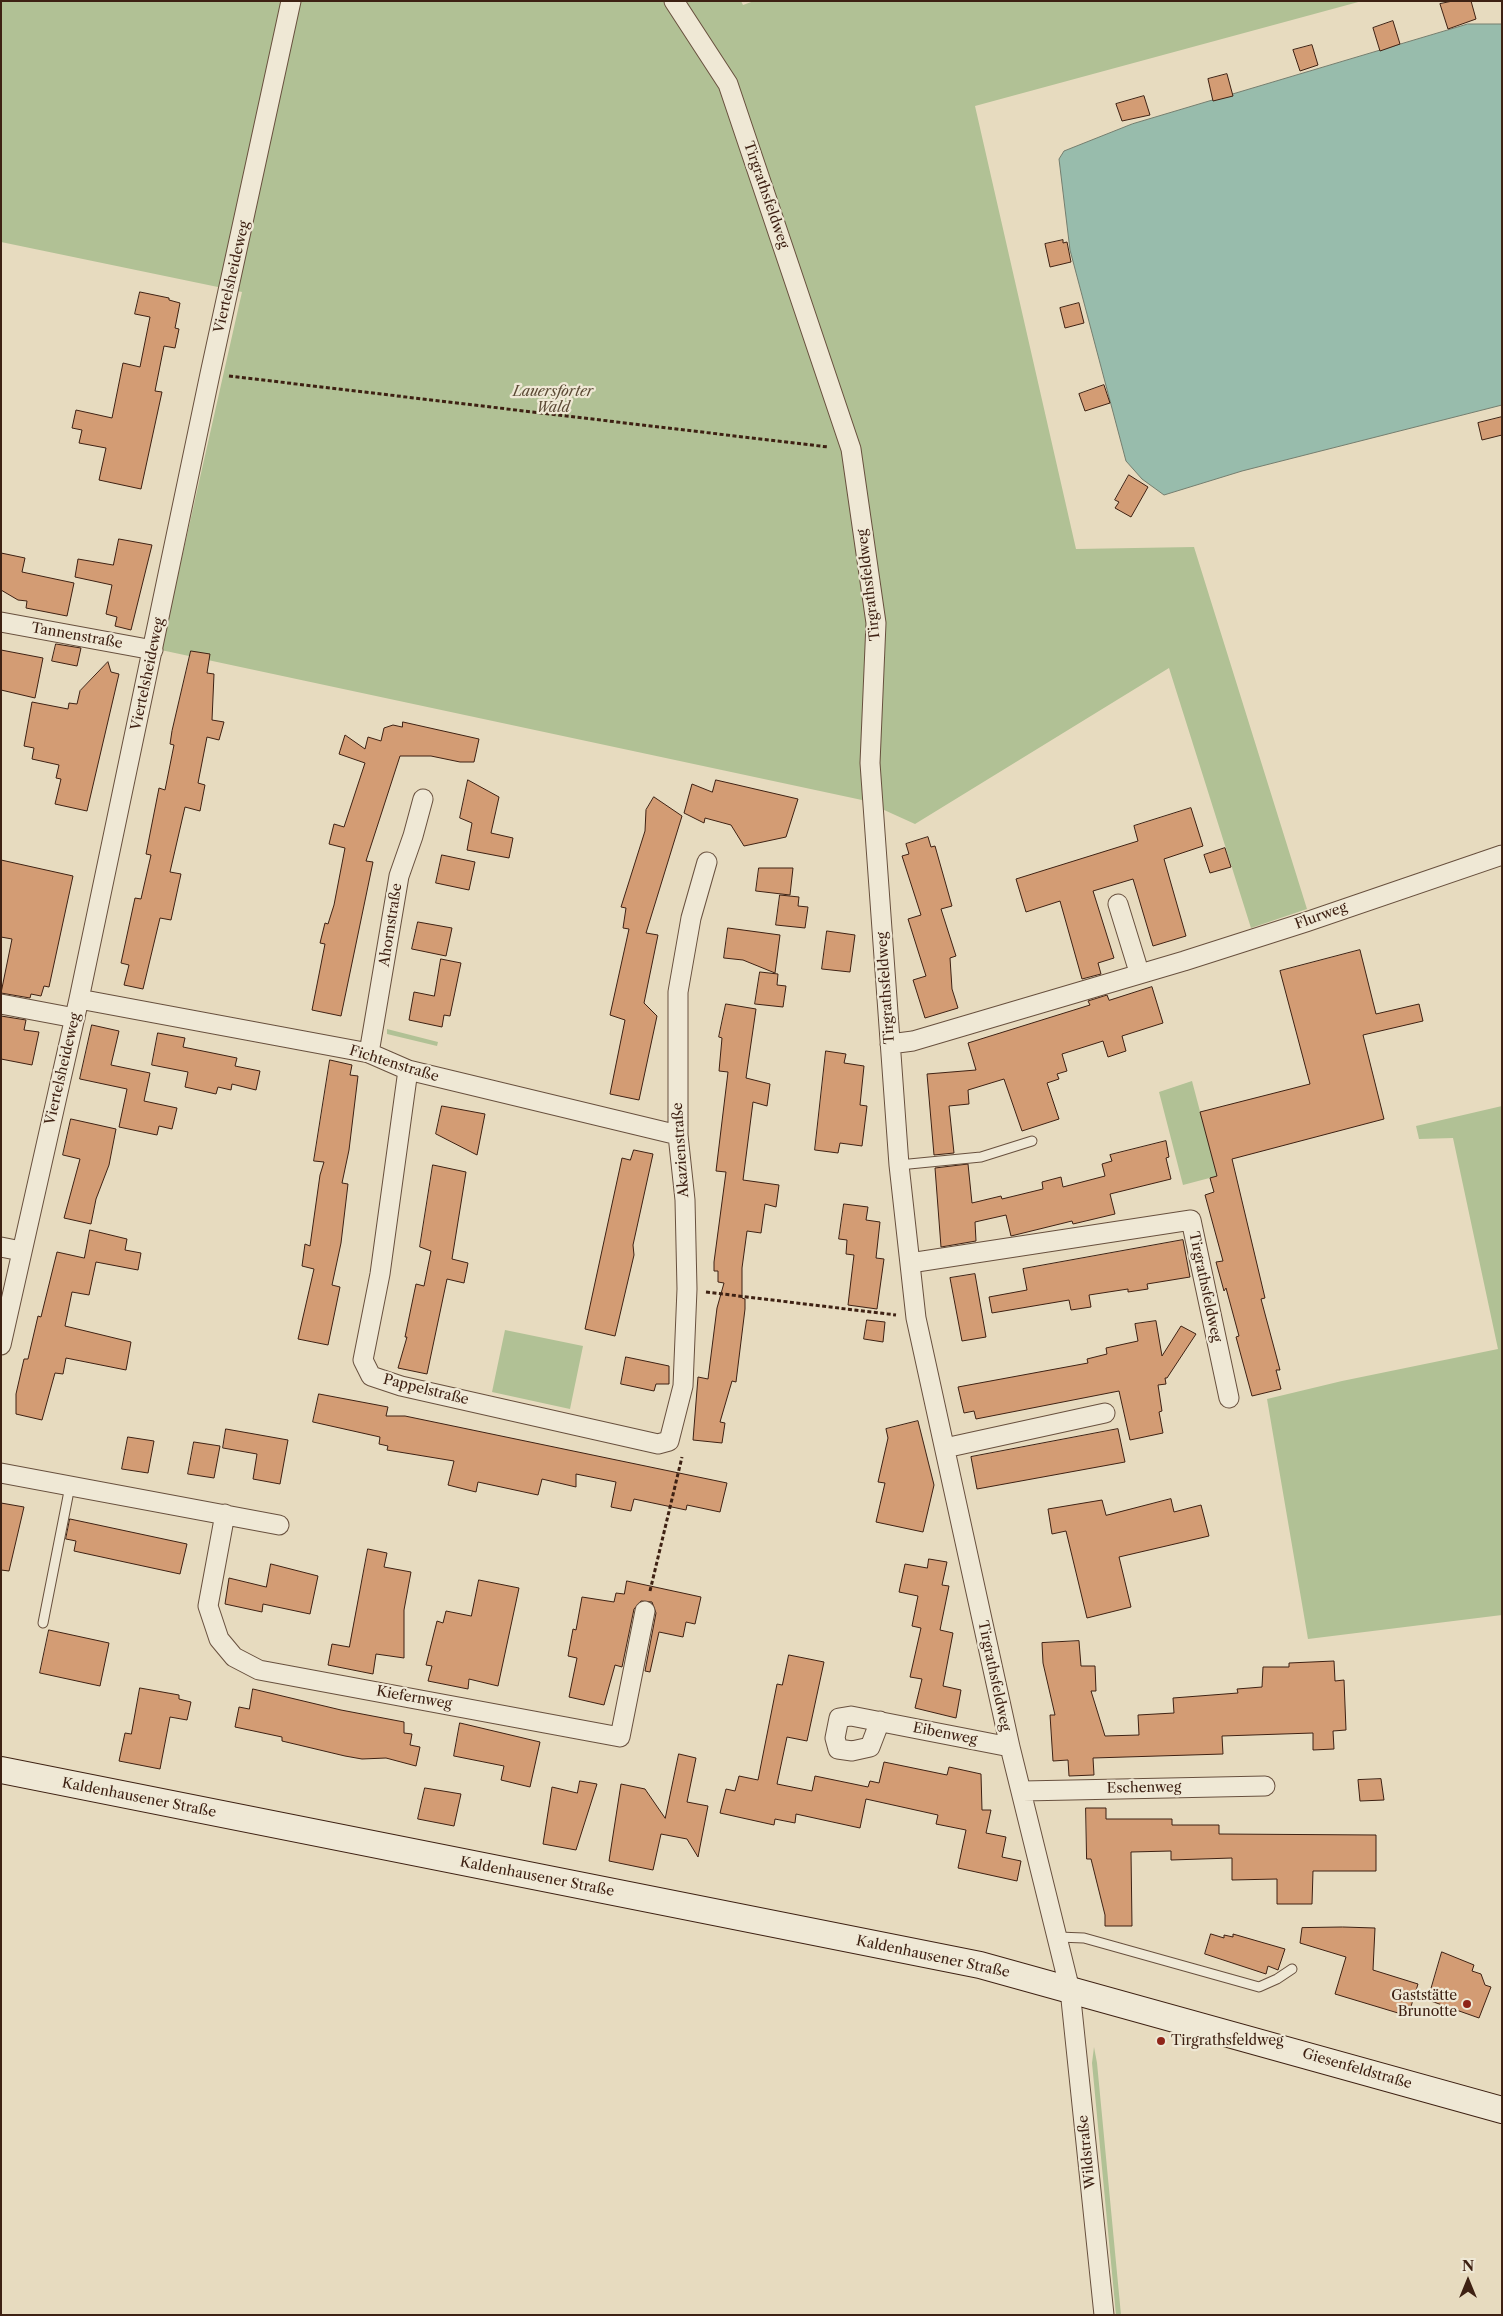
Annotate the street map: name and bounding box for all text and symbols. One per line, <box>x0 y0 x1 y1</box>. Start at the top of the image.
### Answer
street label: Tirgrathsfeldweg <box>740 139 792 251</box>
street label: Viertelsheideweg <box>211 219 253 335</box>
park label: Lauersforter Wald <box>513 384 593 417</box>
street label: Tirgrathsfeldweg <box>854 528 884 642</box>
street label: Viertelsheideweg <box>128 616 168 732</box>
street label: Tannenstraße <box>30 620 124 652</box>
street label: Ahornstraße <box>376 882 406 968</box>
street label: Flurweg <box>1293 899 1349 933</box>
street label: Tirgrathsfeldweg <box>874 931 898 1045</box>
street label: Viertelsheideweg <box>42 1011 84 1127</box>
street label: Fichtenstraße <box>347 1042 441 1086</box>
street label: Akazienstraße <box>669 1102 693 1198</box>
street label: Tirgrathsfeldweg <box>1185 1230 1225 1344</box>
street label: Pappelstraße <box>382 1371 470 1409</box>
street label: Tirgrathsfeldweg <box>974 1619 1014 1733</box>
street label: Kiefernweg <box>375 1683 453 1713</box>
street label: Eibenweg <box>911 1720 979 1748</box>
street label: Kaldenhausener Straße <box>61 1775 217 1821</box>
street label: Eschenweg <box>1107 1779 1181 1797</box>
street label: Kaldenhausener Straße <box>459 1854 615 1900</box>
street label: Kaldenhausener Straße <box>855 1933 1011 1981</box>
place label: Gaststätte Brunotte <box>1391 1988 1457 2020</box>
marker: Gaststätte Brunotte <box>1461 1998 1473 2010</box>
place label: Tirgrathsfeldweg <box>1171 2033 1283 2049</box>
marker: Tirgrathsfeldweg <box>1155 2035 1167 2047</box>
street label: Giesenfeldstraße <box>1300 2045 1414 2093</box>
street label: Wildstraße <box>1075 2114 1099 2190</box>
north arrow <box>1443 2256 1493 2306</box>
text: N <box>1462 2257 1474 2275</box>

